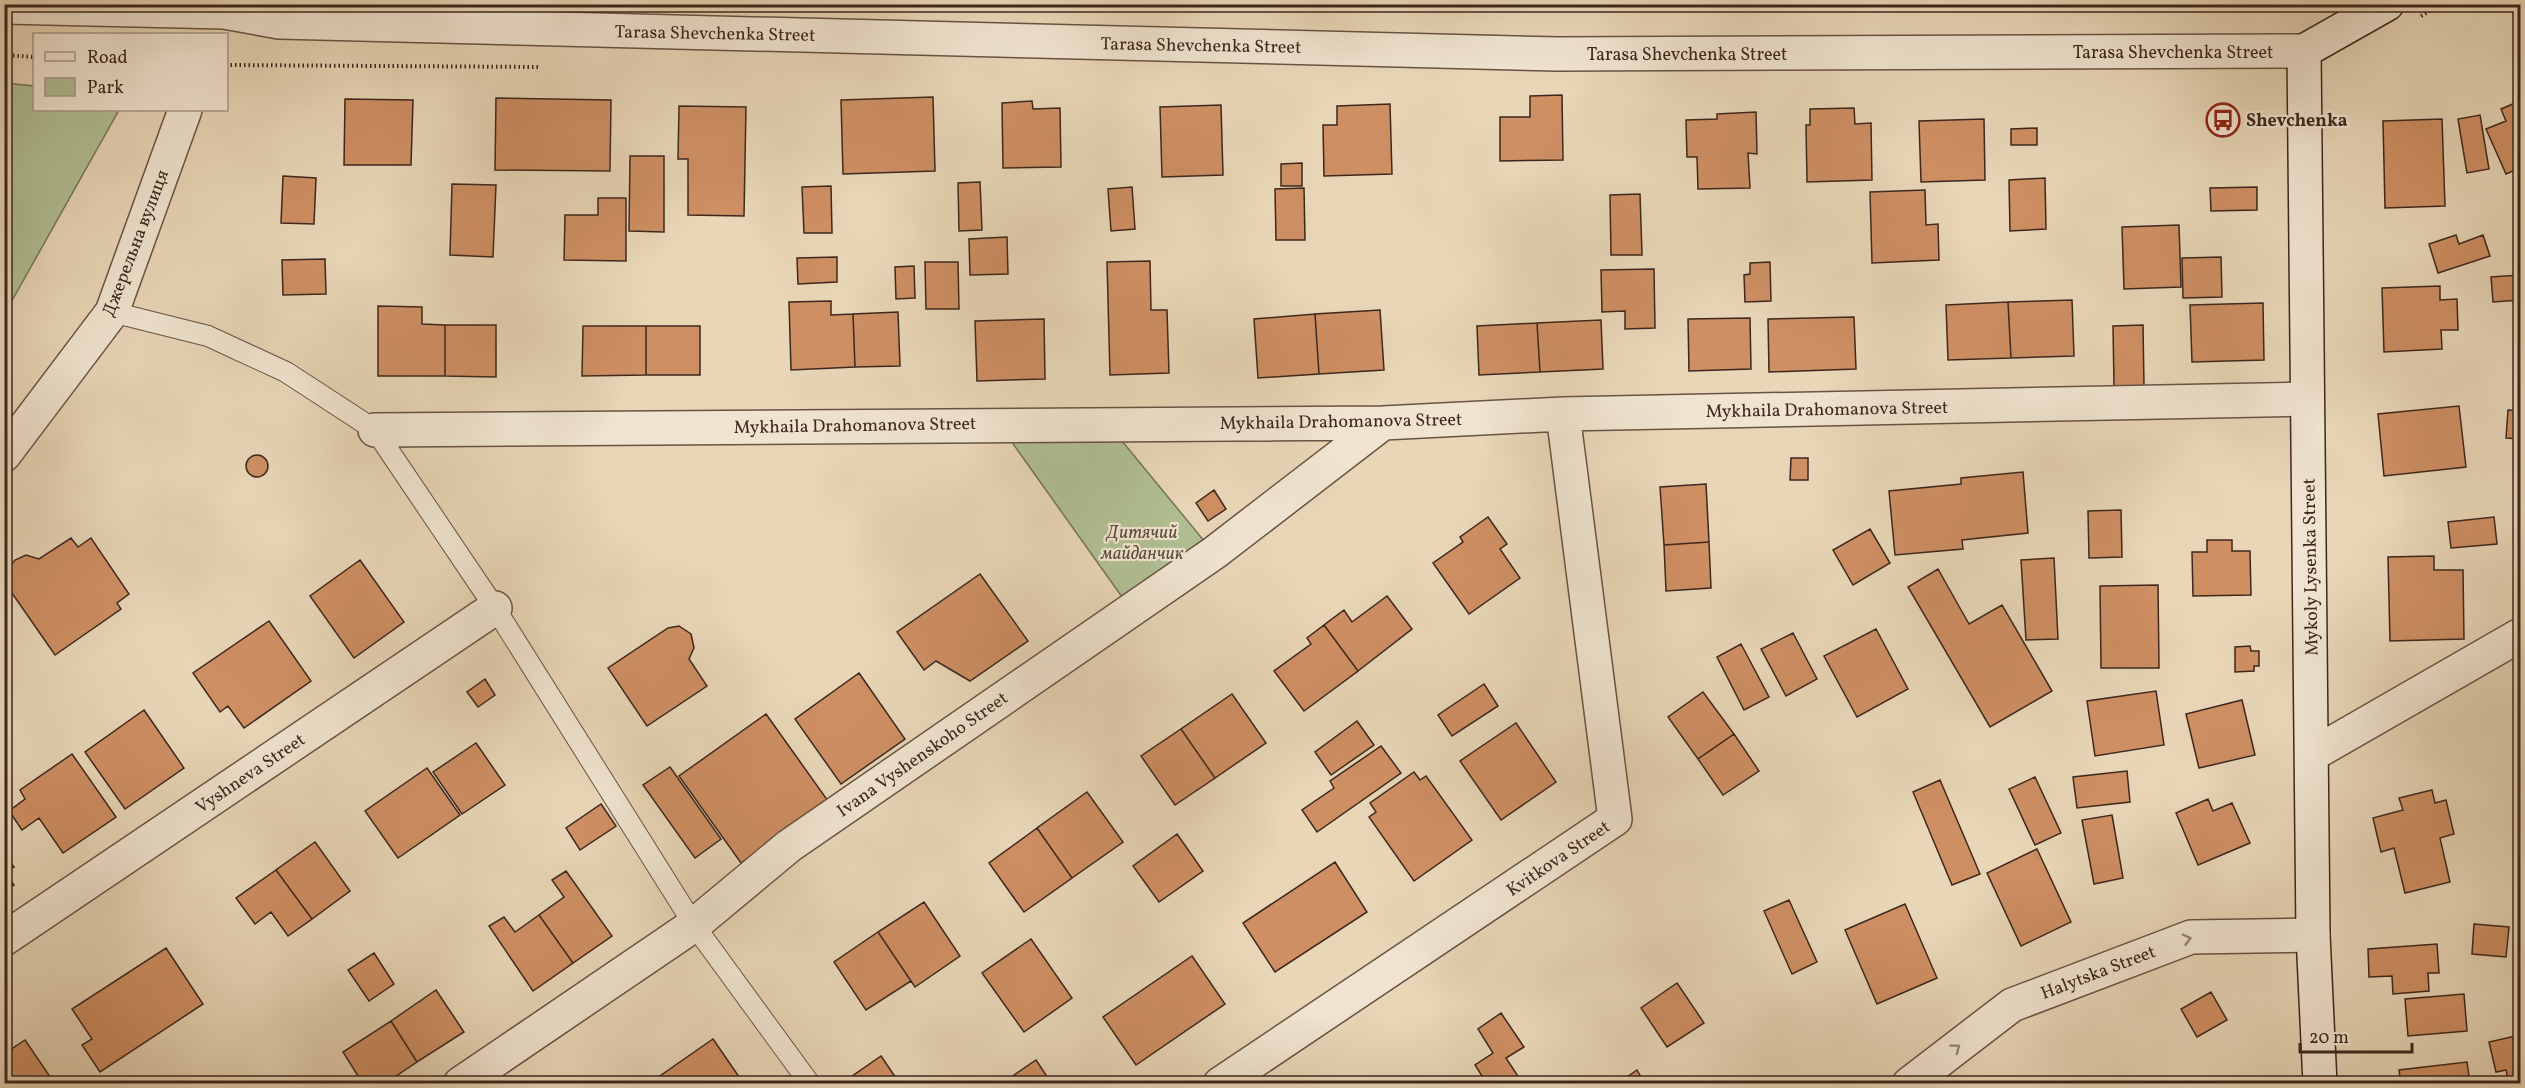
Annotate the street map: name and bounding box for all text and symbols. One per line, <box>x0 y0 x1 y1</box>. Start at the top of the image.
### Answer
street label: Tarasa Shevchenka Street <box>614 20 816 49</box>
street label: Tarasa Shevchenka Street <box>1100 32 1302 61</box>
legend <box>33 33 228 111</box>
street label: Tarasa Shevchenka Street <box>2073 41 2273 66</box>
street label: Tarasa Shevchenka Street <box>1587 43 1787 68</box>
text: Road <box>87 46 128 71</box>
text: Park <box>87 76 124 101</box>
bus stop icon: Shevchenka <box>2205 102 2241 138</box>
place label: Shevchenka <box>2246 109 2348 134</box>
street label: Джерельна вулиця <box>97 166 176 321</box>
street label: Mykhaila Drahomanova Street <box>1705 396 1949 425</box>
street label: Mykhaila Drahomanova Street <box>1219 408 1463 437</box>
street label: Mykhaila Drahomanova Street <box>733 412 977 441</box>
street label: Mykoly Lysenka Street <box>2297 478 2326 656</box>
park label: Дитячий майданчик <box>1100 521 1184 567</box>
street label: Ivana Vyshenskoho Street <box>832 687 1014 824</box>
street label: Vyshneva Street <box>191 728 311 820</box>
street label: Kvitkova Street <box>1502 815 1616 903</box>
one-way arrow <box>2181 934 2192 946</box>
street label: Halytska Street <box>2037 940 2160 1007</box>
scale bar <box>2300 1016 2412 1054</box>
text: 20 m <box>2309 1026 2349 1051</box>
one-way arrow <box>1949 1044 1960 1055</box>

